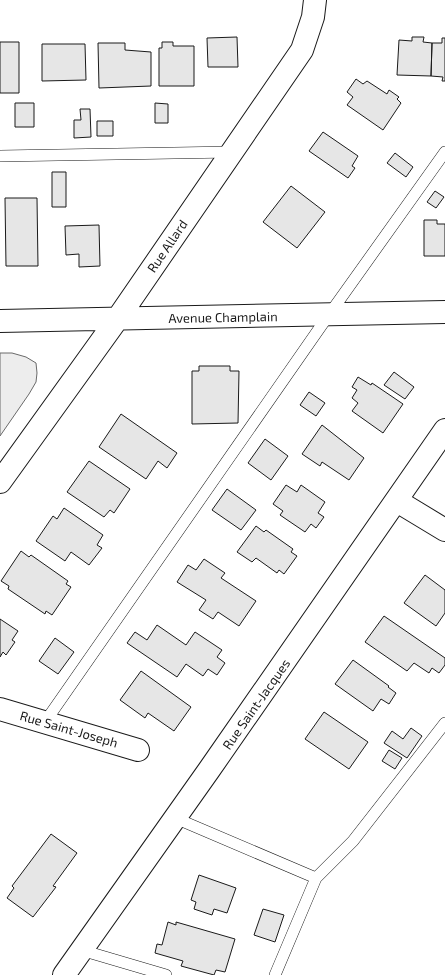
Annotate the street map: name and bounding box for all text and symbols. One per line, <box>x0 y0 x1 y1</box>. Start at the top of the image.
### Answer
street label: Rue Allard <box>143 216 191 276</box>
street label: Avenue Champlain <box>168 308 278 326</box>
street label: Rue Saint-Jacques <box>219 656 293 752</box>
street label: Rue Saint-Joseph <box>18 707 120 751</box>

